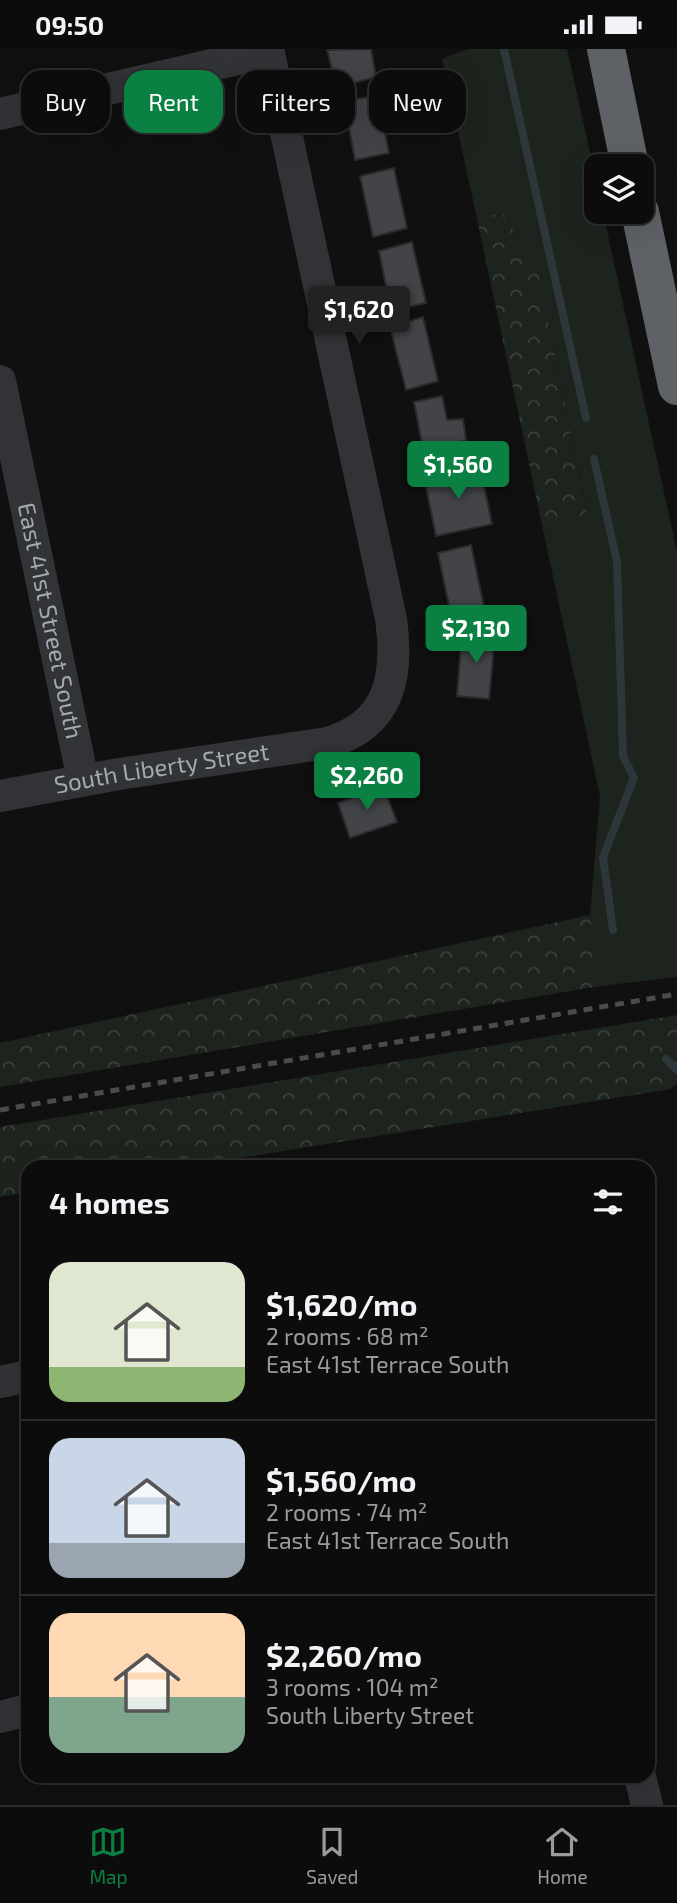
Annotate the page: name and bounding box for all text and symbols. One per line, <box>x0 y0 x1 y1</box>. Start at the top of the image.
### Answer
text: 09:50 <box>35 9 104 40</box>
chip: Buy <box>21 70 110 133</box>
chip: Rent <box>124 70 223 133</box>
chip: Filters <box>237 70 355 133</box>
chip: New <box>369 70 466 133</box>
map controls <box>584 154 654 224</box>
button: layers <box>584 154 654 224</box>
pin: $1,620 <box>302 287 416 346</box>
text: $1,620 <box>324 295 394 323</box>
pin: $1,560 <box>401 441 515 501</box>
text: $1,560 <box>423 450 493 478</box>
street label: East 41st Street South <box>13 500 90 741</box>
pin: $2,130 <box>419 605 533 665</box>
text: $2,130 <box>442 614 510 642</box>
street label: South Liberty Street <box>52 736 271 799</box>
pin: $2,260 <box>310 753 424 812</box>
text: $2,260 <box>330 761 404 789</box>
icon: filters <box>589 1183 627 1221</box>
text: 4 homes <box>49 1184 170 1220</box>
text: $1,620/mo <box>266 1286 417 1322</box>
icon: home <box>105 1290 189 1374</box>
text: 2 rooms · 68 m² <box>266 1322 429 1350</box>
text: East 41st Terrace South <box>266 1350 509 1378</box>
text: $1,560/mo <box>266 1462 417 1498</box>
icon: home <box>105 1466 189 1550</box>
text: 2 rooms · 74 m² <box>266 1498 427 1526</box>
text: East 41st Terrace South <box>266 1526 509 1554</box>
text: $2,260/mo <box>266 1637 422 1673</box>
icon: home <box>105 1641 189 1725</box>
text: 3 rooms · 104 m² <box>266 1673 438 1701</box>
text: South Liberty Street <box>266 1701 474 1729</box>
tab: Map <box>89 1823 128 1888</box>
tab: Saved <box>306 1823 358 1888</box>
tab: Home <box>537 1823 588 1888</box>

